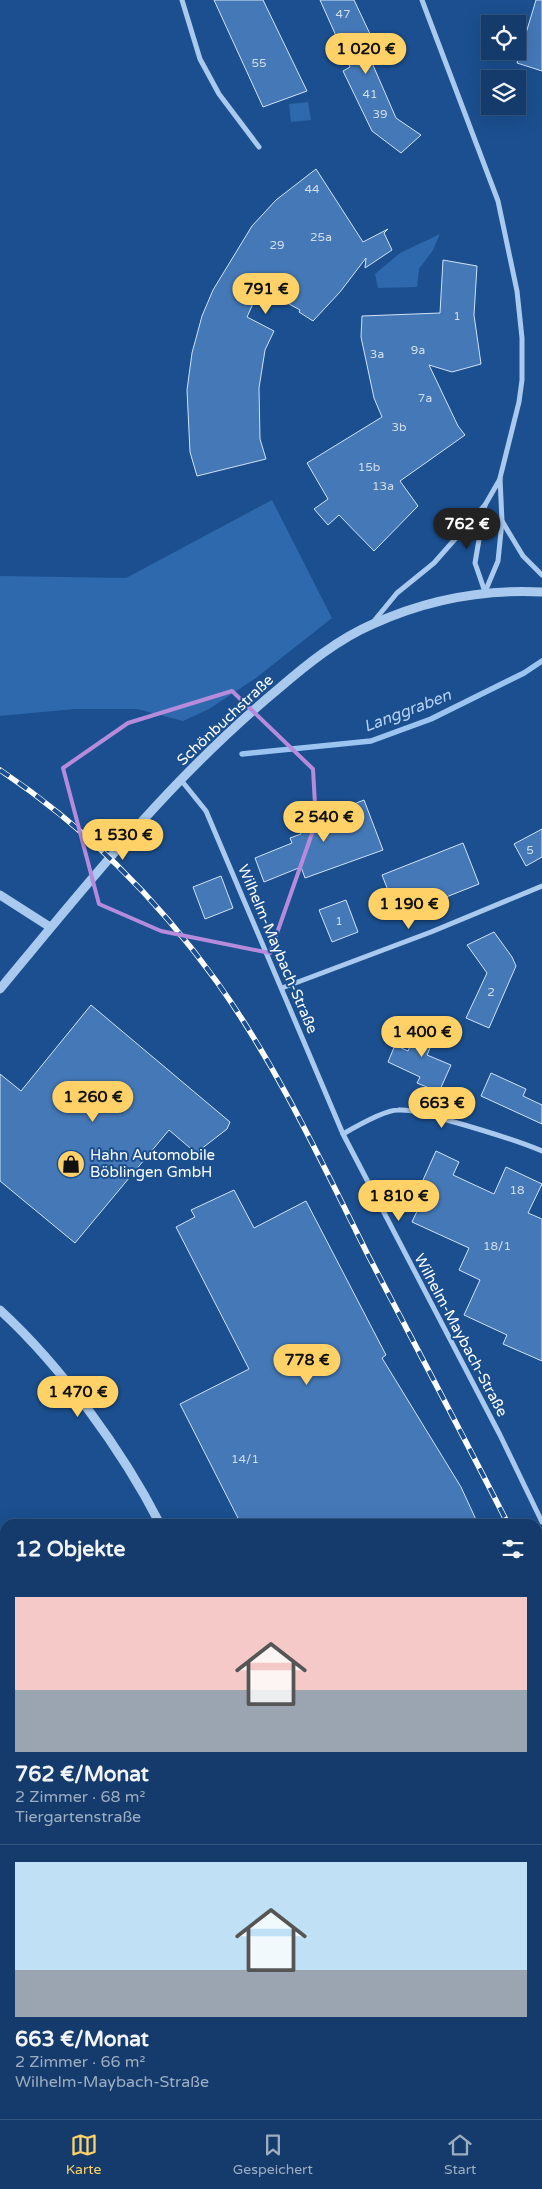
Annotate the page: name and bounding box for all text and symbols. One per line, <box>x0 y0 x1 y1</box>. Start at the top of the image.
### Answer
house number: 47 <box>335 7 351 21</box>
map controls <box>481 15 526 115</box>
button: locate <box>481 15 526 60</box>
pin: 1 020 € <box>320 32 412 75</box>
text: 1 020 € <box>336 39 396 59</box>
house number: 55 <box>251 56 267 70</box>
button: layers <box>481 70 526 115</box>
house number: 41 <box>362 87 378 101</box>
house number: 39 <box>372 107 388 121</box>
house number: 44 <box>304 182 320 196</box>
house number: 25a <box>310 230 332 244</box>
house number: 29 <box>269 238 285 252</box>
pin: 791 € <box>231 272 301 315</box>
text: 791 € <box>243 279 289 299</box>
house number: 1 <box>453 309 461 323</box>
house number: 9a <box>411 343 425 357</box>
house number: 3a <box>370 347 384 361</box>
house number: 7a <box>418 391 432 405</box>
house number: 3b <box>391 420 407 434</box>
house number: 15b <box>358 460 380 474</box>
house number: 13a <box>372 479 394 493</box>
pin: 762 € <box>432 508 502 550</box>
text: 762 € <box>444 514 490 534</box>
street label: Schönbuchstraße <box>173 671 277 769</box>
water label: Langgraben <box>361 685 455 737</box>
pin: 2 540 € <box>278 800 370 843</box>
text: 2 540 € <box>294 807 354 827</box>
pin: 1 530 € <box>77 818 169 861</box>
text: 1 530 € <box>93 825 153 845</box>
house number: 5 <box>526 843 534 857</box>
street label: Wilhelm-Maybach-Straße <box>234 862 322 1036</box>
pin: 1 190 € <box>363 888 455 930</box>
text: 1 190 € <box>379 894 439 914</box>
house number: 1 <box>335 914 343 928</box>
house number: 2 <box>487 985 495 999</box>
pin: 1 400 € <box>376 1016 468 1058</box>
text: 1 400 € <box>392 1022 452 1042</box>
pin: 1 260 € <box>47 1080 139 1123</box>
pin: 663 € <box>407 1086 477 1129</box>
text: 1 260 € <box>63 1087 123 1107</box>
text: 663 € <box>419 1093 465 1113</box>
place label: Hahn Automobile Böblingen GmbH <box>90 1146 215 1181</box>
shop icon: Hahn Automobile Böblingen GmbH <box>56 1149 86 1179</box>
pin: 1 810 € <box>353 1180 445 1222</box>
house number: 18 <box>509 1183 525 1197</box>
text: 1 810 € <box>369 1186 429 1206</box>
house number: 18/1 <box>483 1239 511 1253</box>
street label: Wilhelm-Maybach-Straße <box>410 1250 512 1420</box>
pin: 778 € <box>272 1344 342 1386</box>
text: 778 € <box>284 1350 330 1370</box>
pin: 1 470 € <box>32 1376 124 1418</box>
text: 1 470 € <box>48 1382 108 1402</box>
house number: 14/1 <box>231 1452 259 1466</box>
icon: filters <box>499 1535 527 1563</box>
text: 12 Objekte <box>15 1537 125 1562</box>
icon: home <box>226 1629 316 1719</box>
text: 762 €/Monat <box>15 1762 149 1787</box>
text: 2 Zimmer · 68 m² <box>15 1787 145 1807</box>
text: Tiergartenstraße <box>15 1807 141 1827</box>
icon: home <box>226 1895 316 1985</box>
text: 663 €/Monat <box>15 2027 149 2052</box>
text: 2 Zimmer · 66 m² <box>15 2052 145 2072</box>
text: Wilhelm-Maybach-Straße <box>15 2072 209 2092</box>
tab: Karte <box>66 2131 101 2178</box>
tab: Gespeichert <box>233 2131 313 2178</box>
tab: Start <box>444 2131 476 2178</box>

